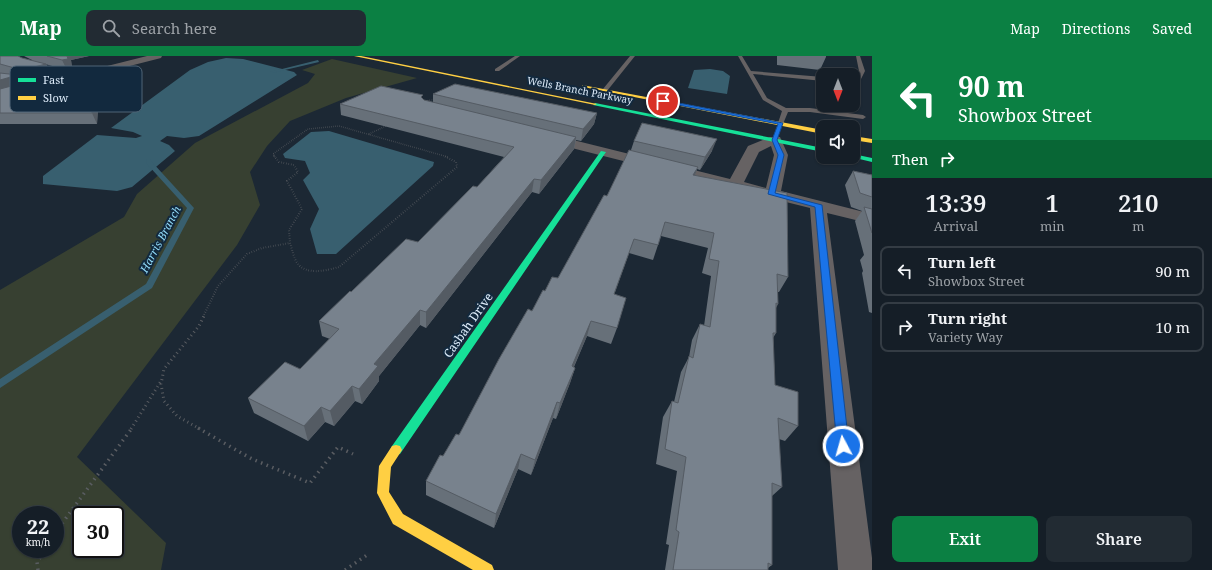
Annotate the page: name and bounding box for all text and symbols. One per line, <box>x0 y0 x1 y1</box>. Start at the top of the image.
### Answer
search box <box>86 10 366 46</box>
text: Map <box>20 15 62 41</box>
icon: search <box>100 17 122 39</box>
text: Search here <box>132 18 217 38</box>
text: Map <box>1010 19 1040 38</box>
text: Directions <box>1062 19 1130 38</box>
text: Saved <box>1152 19 1192 38</box>
legend <box>10 66 142 112</box>
text: 90 m <box>958 67 1025 105</box>
north arrow <box>816 68 860 112</box>
map controls <box>816 68 860 164</box>
text: Fast <box>43 72 64 87</box>
icon: left <box>892 72 944 124</box>
street label: Wells Branch Parkway <box>526 73 634 107</box>
pin <box>646 84 680 118</box>
text: Slow <box>43 90 69 105</box>
icon: arrive <box>652 90 674 112</box>
text: Showbox Street <box>958 103 1092 127</box>
button: sound <box>816 120 860 164</box>
icon: right <box>936 148 958 170</box>
text: Then <box>892 149 928 169</box>
text: 13:39 <box>925 186 987 219</box>
text: 1 <box>1046 186 1059 219</box>
text: 210 <box>1118 186 1159 219</box>
water label: Harris Branch <box>136 203 184 276</box>
text: Arrival <box>934 217 978 235</box>
text: min <box>1040 217 1065 235</box>
text: m <box>1132 217 1144 235</box>
text: Turn left <box>928 252 996 272</box>
icon: left <box>894 260 916 282</box>
text: 90 m <box>1155 261 1190 281</box>
text: Showbox Street <box>928 272 1025 290</box>
street label: Casbah Drive <box>439 289 497 361</box>
text: Turn right <box>928 308 1007 328</box>
icon: right <box>894 316 916 338</box>
text: 10 m <box>1155 317 1190 337</box>
text: Variety Way <box>928 328 1003 346</box>
position arrow <box>822 425 864 467</box>
speed limit sign: 30 <box>72 506 124 558</box>
text: 22 <box>27 513 49 540</box>
button: Exit <box>892 516 1038 562</box>
button: Share <box>1046 516 1192 562</box>
text: km/h <box>26 535 50 549</box>

